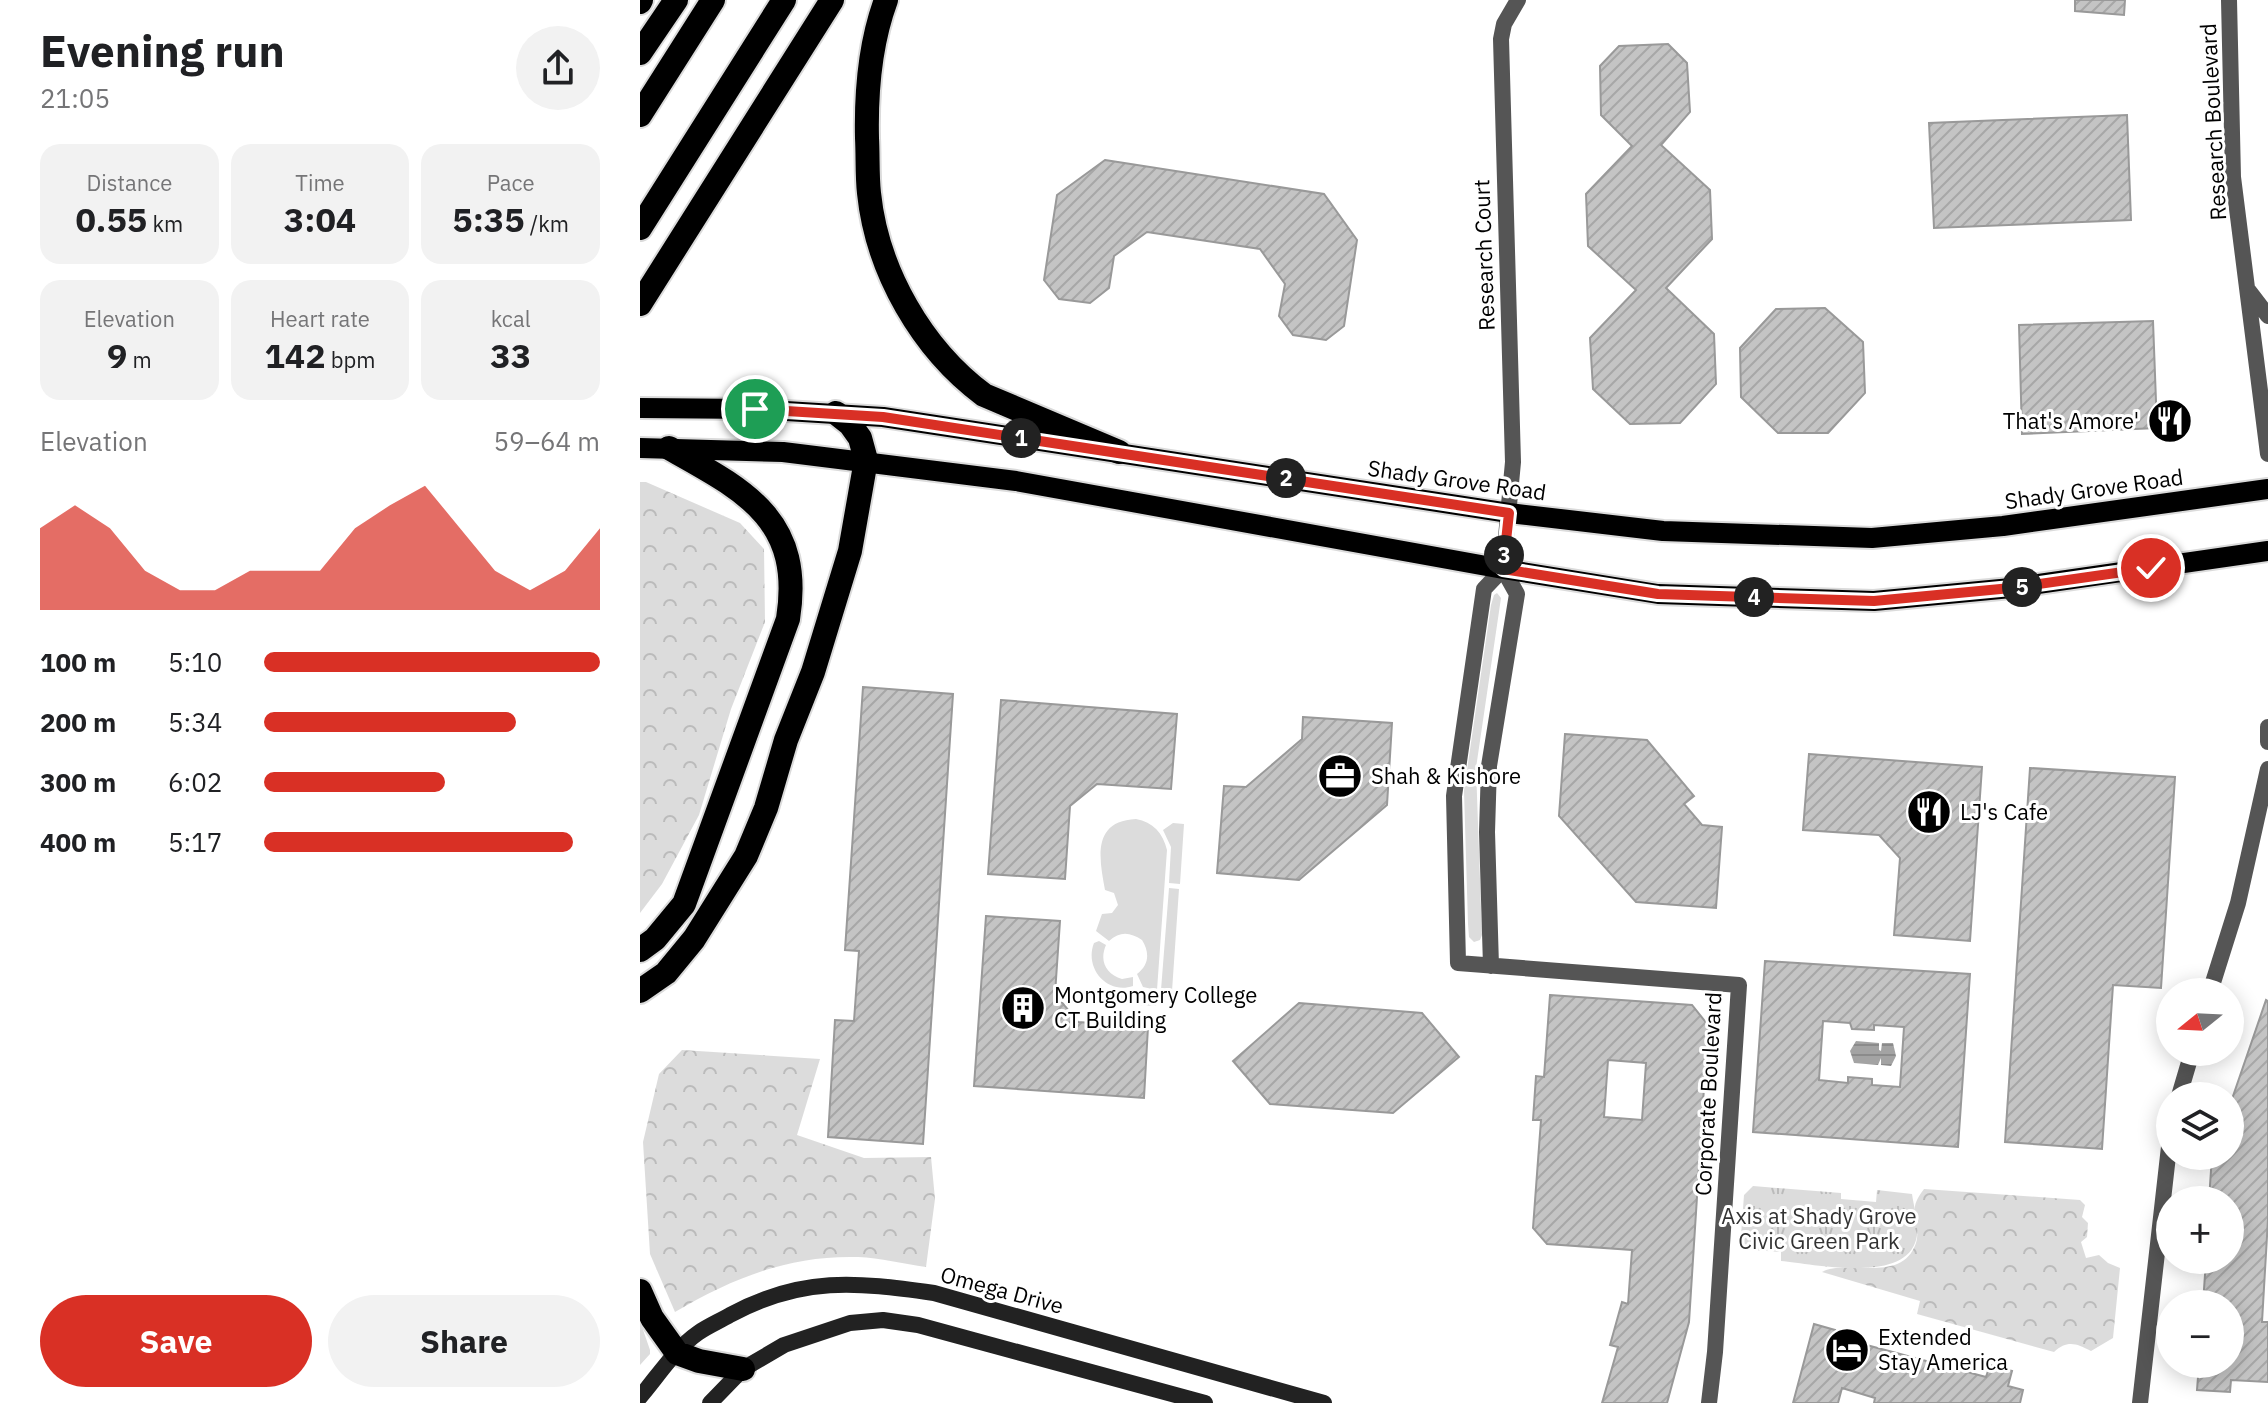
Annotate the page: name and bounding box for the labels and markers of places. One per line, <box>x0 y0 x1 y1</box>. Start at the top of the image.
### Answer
pin <box>721 375 789 443</box>
restaurant icon: That's Amore' <box>2146 397 2194 445</box>
place label: That's Amore' <box>2003 406 2139 435</box>
pin: 1 <box>1001 418 1041 458</box>
pin: 2 <box>1266 458 1306 498</box>
pin <box>2117 534 2185 602</box>
pin: 3 <box>1484 535 1524 575</box>
pin: 5 <box>2002 567 2042 607</box>
pin: 4 <box>1734 577 1774 617</box>
office icon: Shah & Kishore <box>1316 752 1364 800</box>
place label: Shah & Kishore <box>1371 761 1521 790</box>
restaurant icon: LJ's Cafe <box>1905 788 1953 836</box>
place label: LJ's Cafe <box>1960 797 2048 826</box>
place label: Montgomery College CT Building <box>1054 980 1257 1034</box>
building icon: Montgomery College CT Building <box>999 984 1047 1032</box>
place label: Extended Stay America <box>1878 1322 2008 1376</box>
hotel icon: Extended Stay America <box>1823 1326 1871 1374</box>

